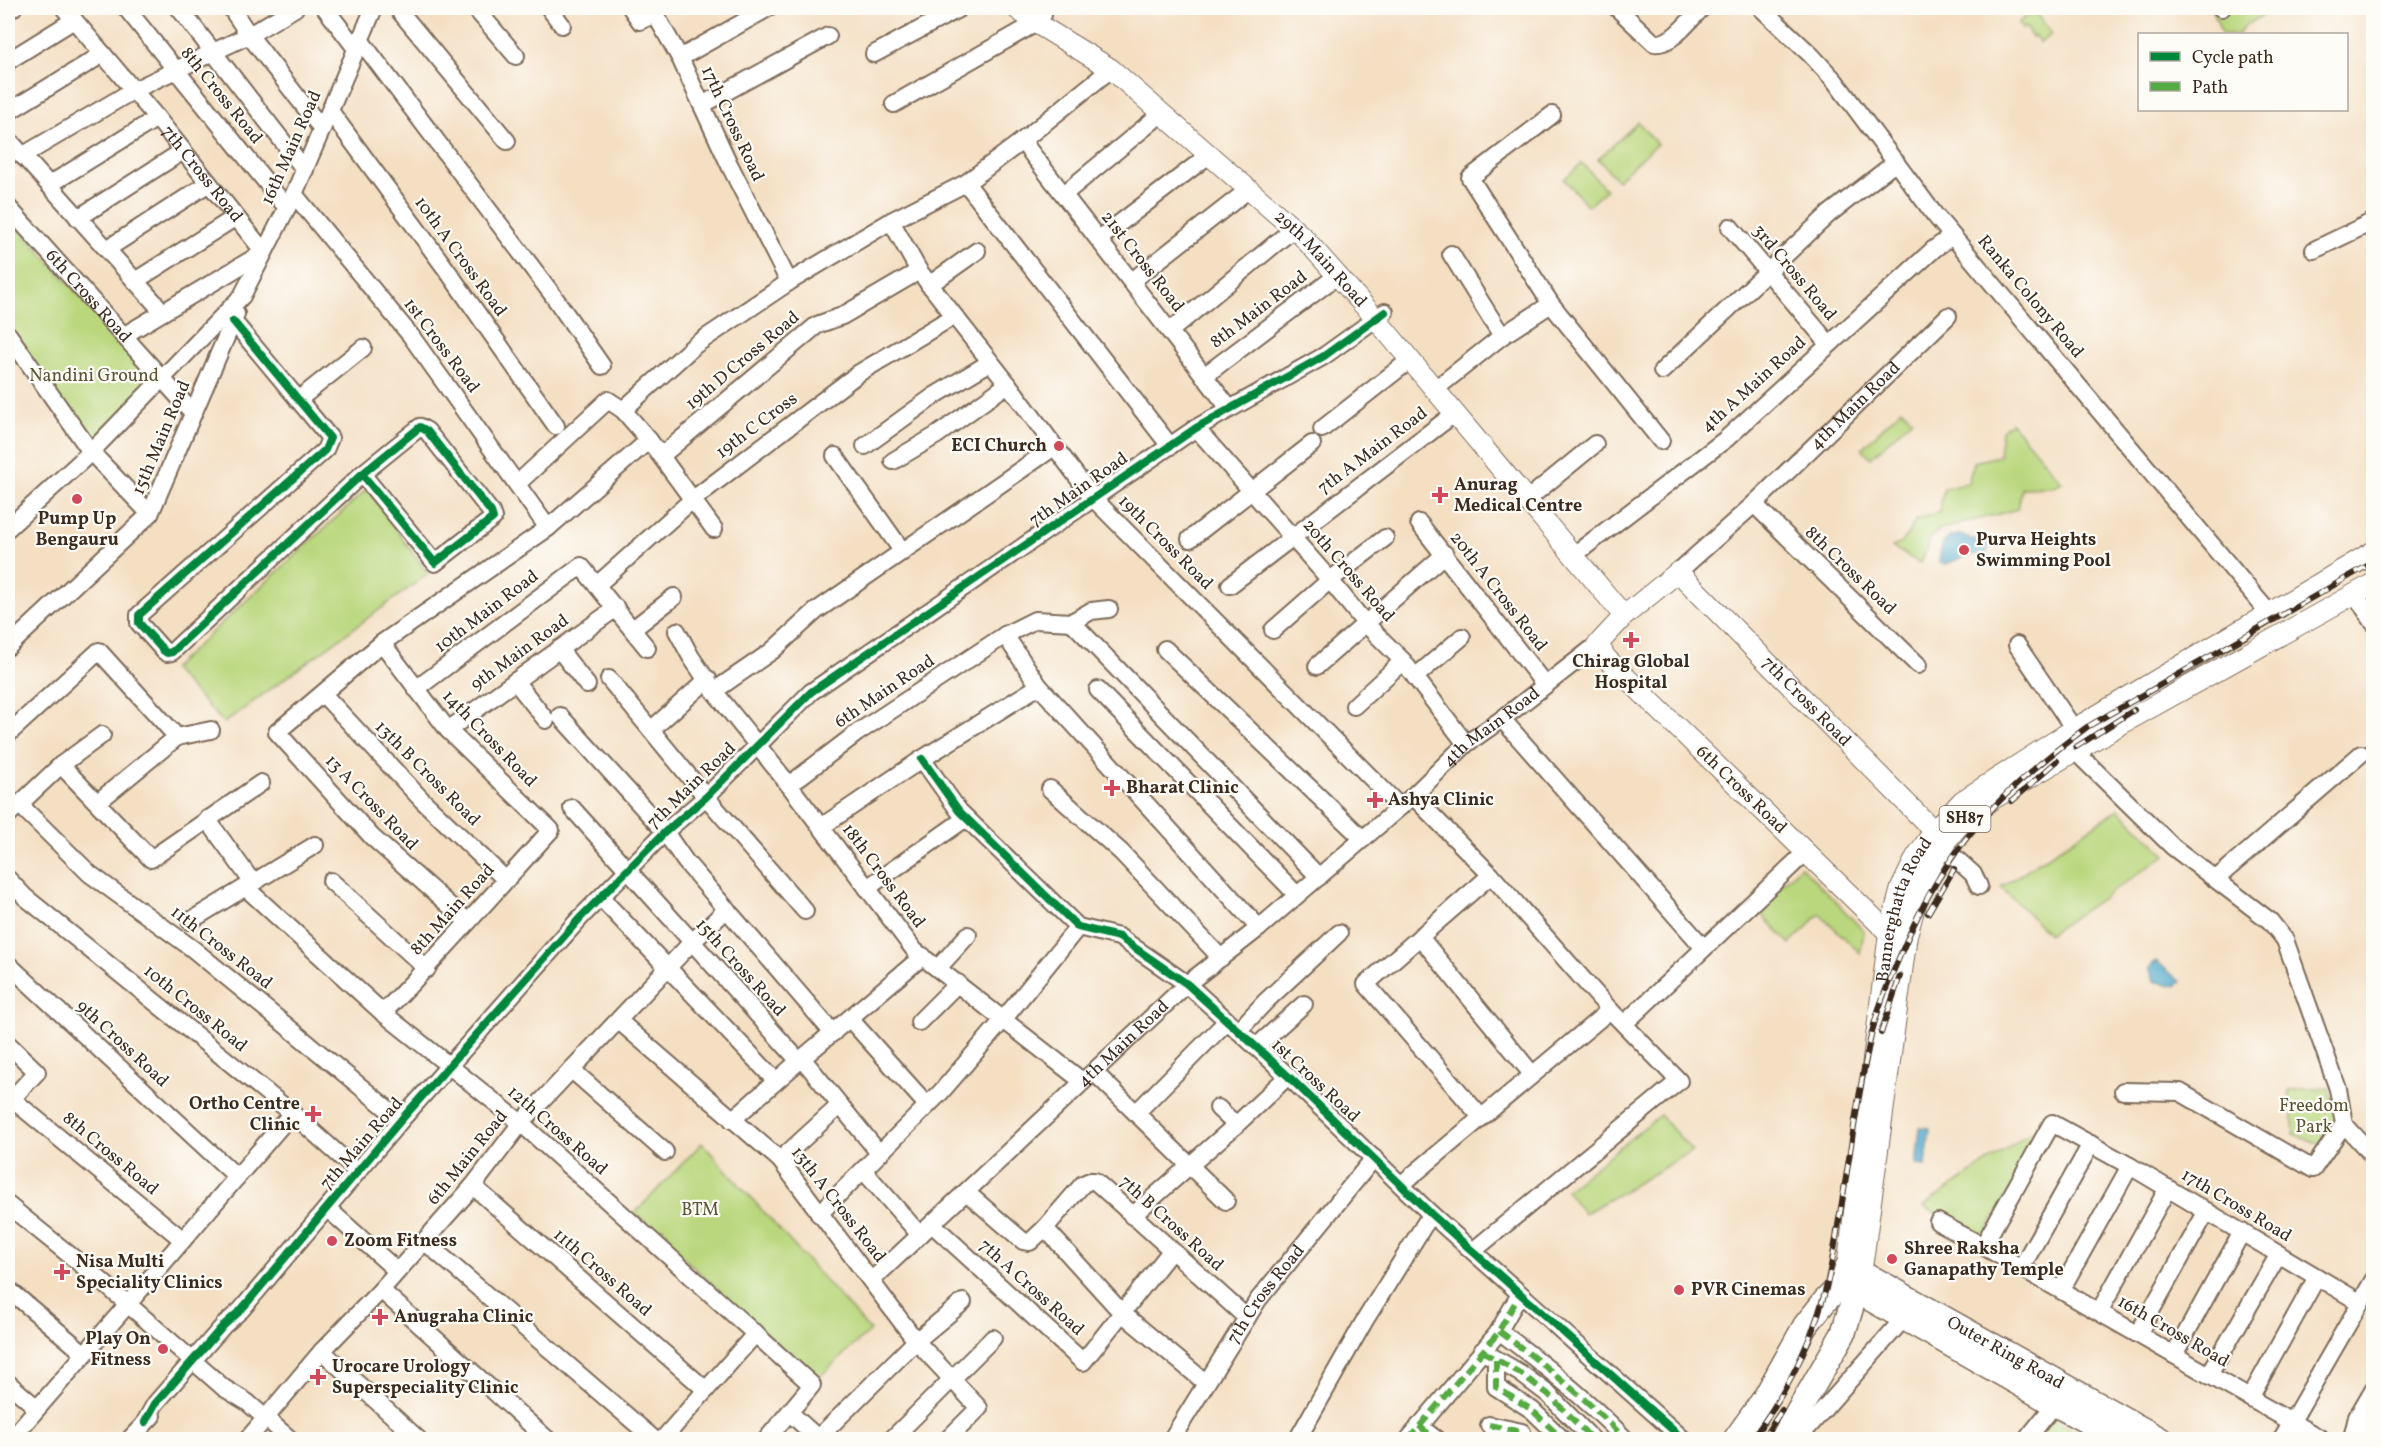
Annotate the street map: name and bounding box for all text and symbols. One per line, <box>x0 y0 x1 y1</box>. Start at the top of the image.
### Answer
legend <box>2138 33 2348 111</box>
street label: 8th Cross Road <box>174 42 268 150</box>
text: Cycle path <box>2192 46 2274 71</box>
street label: 17th Cross Road <box>694 62 770 186</box>
text: Path <box>2192 76 2228 101</box>
street label: 16th Main Road <box>256 87 328 209</box>
street label: 7th Cross Road <box>155 120 248 228</box>
street label: 10th A Cross Road <box>408 192 512 322</box>
street label: 29th Main Road <box>1268 205 1373 313</box>
street label: 21st Cross Road <box>1094 206 1190 318</box>
street label: 3rd Cross Road <box>1746 219 1842 327</box>
street label: Ranka Colony Road <box>1971 230 2089 364</box>
street label: 6th Cross Road <box>39 244 137 349</box>
street label: 8th Main Road <box>1205 265 1313 355</box>
street label: 1st Cross Road <box>397 293 485 399</box>
street label: 19th D Cross Road <box>680 306 806 416</box>
street label: 4th A Main Road <box>1696 331 1812 439</box>
street label: 4th Main Road <box>1804 356 1906 456</box>
park label: Nandini Ground <box>29 364 159 389</box>
street label: 15th Main Road <box>127 377 197 499</box>
street label: 19th C Cross <box>711 387 803 465</box>
street label: 7th A Main Road <box>1313 401 1433 501</box>
place label: ECI Church <box>951 434 1047 459</box>
marker: ECI Church <box>1052 439 1066 453</box>
street label: 7th Main Road <box>1025 447 1133 533</box>
place label: Anurag Medical Centre <box>1454 473 1582 519</box>
marker: Anurag Medical Centre <box>1431 486 1449 504</box>
street label: 19th Cross Road <box>1112 490 1218 596</box>
marker: Pump Up Bengauru <box>70 492 84 506</box>
place label: Pump Up Bengauru <box>35 507 119 553</box>
street label: 20th Cross Road <box>1296 514 1400 628</box>
street label: 8th Cross Road <box>1799 521 1901 621</box>
street label: 20th A Cross Road <box>1443 527 1553 657</box>
place label: Purva Heights Swimming Pool <box>1976 528 2111 574</box>
marker: Purva Heights Swimming Pool <box>1957 543 1971 557</box>
street label: 10th Main Road <box>430 565 544 659</box>
street label: 9th Main Road <box>466 609 574 697</box>
marker: Chirag Global Hospital <box>1622 631 1640 649</box>
street label: 6th Main Road <box>830 649 940 735</box>
place label: Chirag Global Hospital <box>1572 650 1690 696</box>
street label: 7th Cross Road <box>1756 651 1857 752</box>
street label: 4th Main Road <box>1437 681 1545 773</box>
street label: 14th Cross Road <box>436 685 542 793</box>
street label: 13th B Cross Road <box>369 716 485 832</box>
street label: 7th Main Road <box>642 737 742 835</box>
street label: 6th Cross Road <box>1690 740 1792 840</box>
street label: 13 A Cross Road <box>319 749 423 857</box>
place label: Bharat Clinic <box>1126 776 1239 801</box>
marker: Bharat Clinic <box>1103 779 1121 797</box>
place label: Ashya Clinic <box>1388 788 1494 813</box>
marker: Ashya Clinic <box>1366 791 1384 809</box>
road number: SH87 <box>1940 806 1990 832</box>
street label: 18th Cross Road <box>835 818 931 934</box>
street label: Bannerghatta Road <box>1870 832 1938 984</box>
street label: 8th Main Road <box>405 859 501 961</box>
street label: 11th Cross Road <box>165 900 277 996</box>
street label: 15th Cross Road <box>689 913 791 1023</box>
street label: 10th Cross Road <box>138 959 252 1059</box>
street label: 9th Cross Road <box>70 994 174 1094</box>
street label: 4th Main Road <box>1072 994 1175 1093</box>
street label: 1st Cross Road <box>1265 1033 1365 1129</box>
street label: 12th Cross Road <box>501 1080 613 1182</box>
place label: Ortho Centre Clinic <box>189 1092 300 1138</box>
street label: 7th Main Road <box>315 1092 409 1196</box>
park label: Freedom Park <box>2279 1094 2349 1140</box>
marker: Ortho Centre Clinic <box>304 1105 322 1123</box>
street label: 6th Main Road <box>422 1105 514 1211</box>
street label: 8th Cross Road <box>57 1106 163 1202</box>
street label: 13th A Cross Road <box>785 1141 891 1269</box>
street label: 17th Cross Road <box>2176 1163 2296 1249</box>
street label: 7th B Cross Road <box>1113 1170 1229 1278</box>
park label: BTM <box>681 1198 719 1223</box>
street label: 11th Cross Road <box>547 1223 657 1323</box>
place label: Zoom Fitness <box>344 1229 457 1254</box>
marker: Zoom Fitness <box>325 1234 339 1248</box>
street label: 7th A Cross Road <box>973 1234 1089 1342</box>
place label: Shree Raksha Ganapathy Temple <box>1904 1237 2064 1283</box>
street label: 7th Cross Road <box>1221 1239 1311 1349</box>
place label: Nisa Multi Speciality Clinics <box>76 1250 223 1296</box>
marker: Shree Raksha Ganapathy Temple <box>1885 1252 1899 1266</box>
marker: Nisa Multi Speciality Clinics <box>53 1263 71 1281</box>
place label: PVR Cinemas <box>1691 1278 1805 1303</box>
marker: PVR Cinemas <box>1672 1283 1686 1297</box>
street label: 16th Cross Road <box>2113 1290 2233 1374</box>
place label: Anugraha Clinic <box>394 1305 533 1330</box>
marker: Anugraha Clinic <box>371 1308 389 1326</box>
street label: Outer Ring Road <box>1942 1310 2069 1396</box>
place label: Play On Fitness <box>85 1327 151 1373</box>
marker: Play On Fitness <box>156 1342 170 1356</box>
place label: Urocare Urology Superspeciality Clinic <box>332 1355 518 1401</box>
marker: Urocare Urology Superspeciality Clinic <box>309 1368 327 1386</box>

